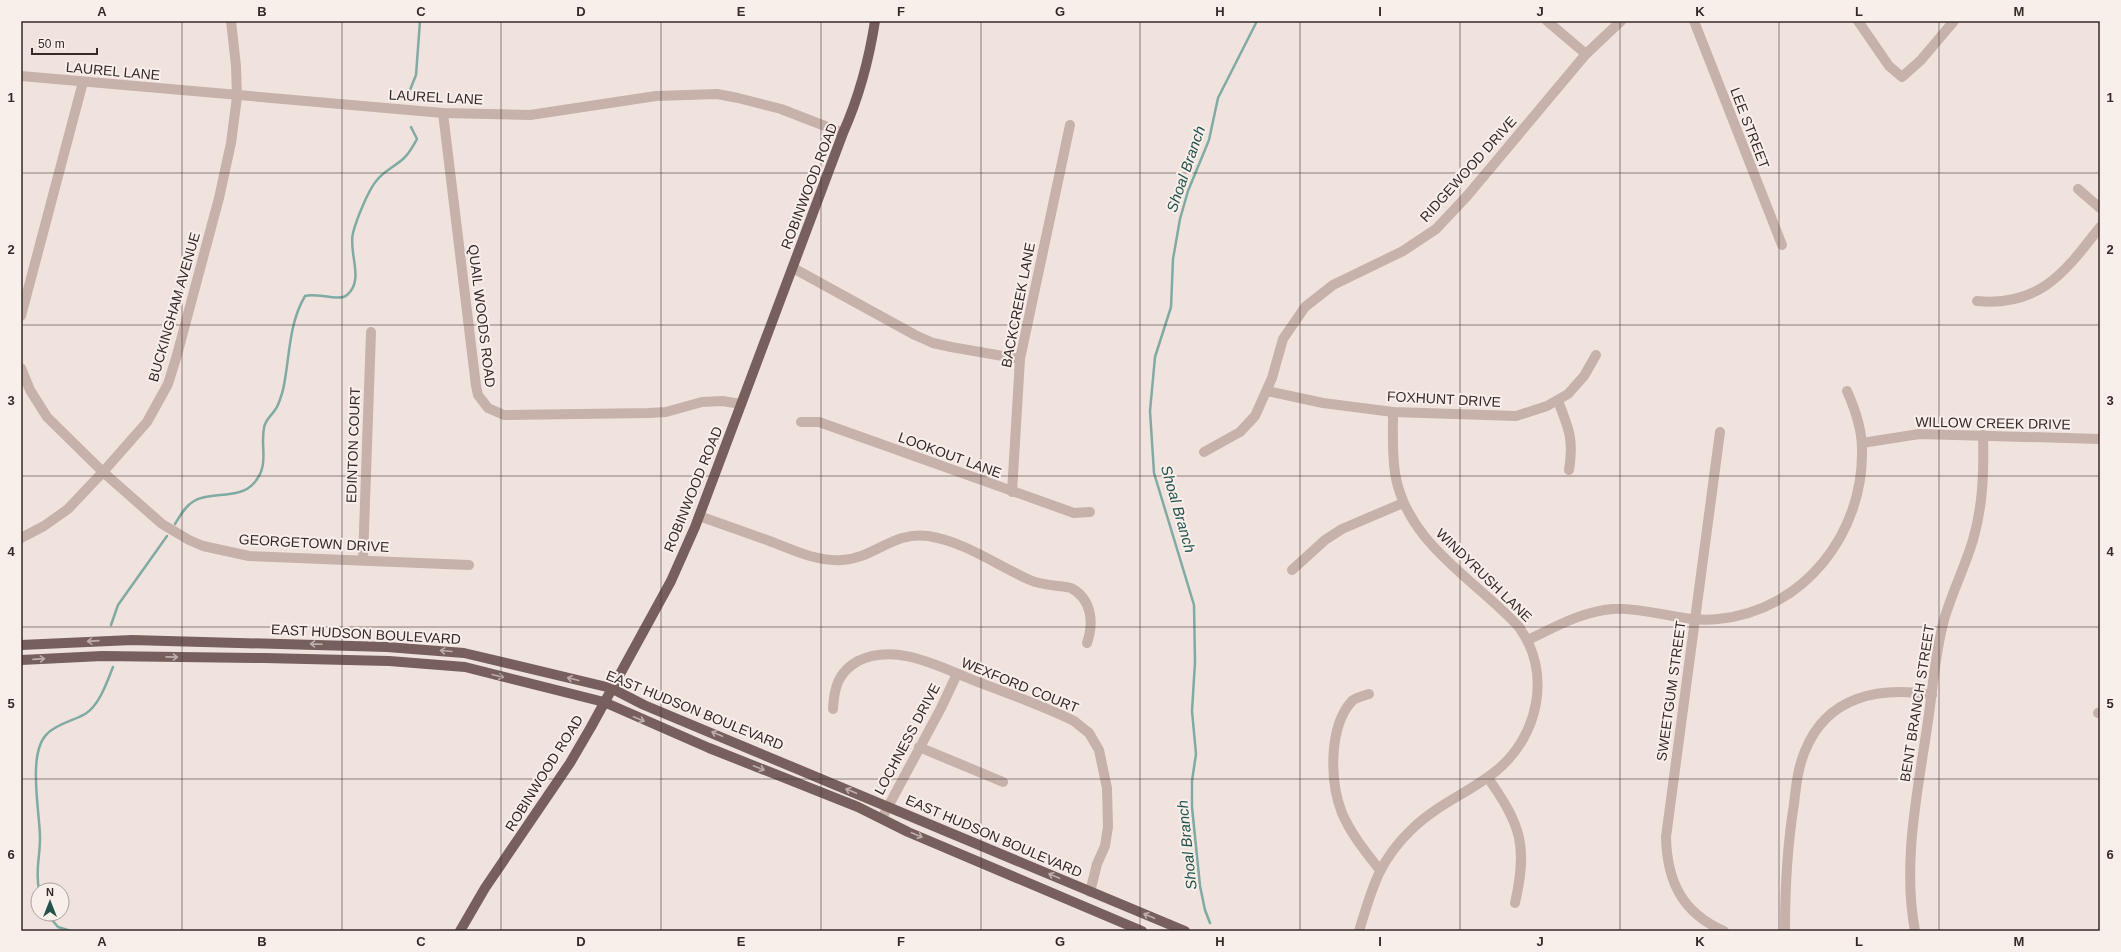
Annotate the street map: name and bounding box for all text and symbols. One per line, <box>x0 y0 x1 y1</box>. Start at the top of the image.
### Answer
text: A <box>97 4 107 19</box>
text: B <box>257 4 267 19</box>
text: C <box>416 4 426 19</box>
text: D <box>576 4 586 19</box>
text: E <box>737 4 746 19</box>
text: F <box>897 4 905 19</box>
text: G <box>1055 4 1065 19</box>
text: H <box>1215 4 1225 19</box>
text: I <box>1378 4 1382 19</box>
text: J <box>1536 4 1544 19</box>
text: K <box>1695 4 1705 19</box>
text: L <box>1855 4 1863 19</box>
text: M <box>2014 4 2024 19</box>
scale bar <box>32 30 97 56</box>
text: 50 m <box>38 37 65 51</box>
street label: LAUREL LANE <box>65 59 161 83</box>
street label: LEE STREET <box>1727 85 1773 171</box>
street label: LAUREL LANE <box>388 87 484 107</box>
text: 1 <box>7 90 15 105</box>
text: 1 <box>2106 90 2114 105</box>
street label: RIDGEWOOD DRIVE <box>1417 113 1519 225</box>
street label: ROBINWOOD ROAD <box>778 121 840 251</box>
water label: Shoal Branch <box>1163 123 1208 214</box>
street label: BUCKINGHAM AVENUE <box>145 231 203 383</box>
street label: BACKCREEK LANE <box>998 241 1038 369</box>
text: 2 <box>7 242 15 257</box>
text: 2 <box>2106 242 2114 257</box>
street label: QUAIL WOODS ROAD <box>465 243 499 389</box>
street label: EDINTON COURT <box>343 386 363 503</box>
street label: FOXHUNT DRIVE <box>1387 388 1501 410</box>
text: 3 <box>7 393 15 408</box>
text: 3 <box>2106 393 2114 408</box>
street label: WILLOW CREEK DRIVE <box>1915 414 2071 432</box>
street label: ROBINWOOD ROAD <box>661 424 725 554</box>
street label: LOOKOUT LANE <box>896 429 1004 481</box>
water label: Shoal Branch <box>1158 463 1199 554</box>
street label: WINDYRUSH LANE <box>1433 525 1535 625</box>
street label: GEORGETOWN DRIVE <box>238 531 390 555</box>
text: 4 <box>7 544 15 559</box>
text: 4 <box>2106 544 2114 559</box>
street label: SWEETGUM STREET <box>1653 619 1689 762</box>
street label: EAST HUDSON BOULEVARD <box>271 621 461 647</box>
street label: BENT BRANCH STREET <box>1897 623 1937 783</box>
one-way arrow <box>87 637 100 644</box>
one-way arrow <box>310 640 323 648</box>
one-way arrow <box>440 648 453 655</box>
one-way arrow <box>165 653 178 661</box>
street label: WEXFORD COURT <box>959 654 1081 716</box>
one-way arrow <box>32 655 45 662</box>
street label: EAST HUDSON BOULEVARD <box>604 667 786 753</box>
one-way arrow <box>491 673 504 681</box>
one-way arrow <box>567 675 580 682</box>
street label: LOCHNESS DRIVE <box>871 681 943 797</box>
text: 5 <box>7 696 15 711</box>
text: 5 <box>2106 696 2114 711</box>
street label: ROBINWOOD ROAD <box>502 712 586 834</box>
one-way arrow <box>633 715 645 723</box>
one-way arrow <box>712 730 724 737</box>
one-way arrow <box>753 765 765 772</box>
one-way arrow <box>846 786 858 794</box>
street label: EAST HUDSON BOULEVARD <box>903 791 1085 881</box>
water label: Shoal Branch <box>1173 799 1200 891</box>
one-way arrow <box>910 832 922 840</box>
text: 6 <box>7 847 15 862</box>
text: 6 <box>2106 847 2114 862</box>
one-way arrow <box>1049 872 1061 880</box>
north arrow <box>30 882 70 922</box>
text: N <box>46 886 54 898</box>
one-way arrow <box>1144 912 1156 920</box>
text: A <box>97 934 107 949</box>
text: B <box>257 934 267 949</box>
text: C <box>416 934 426 949</box>
text: D <box>576 934 586 949</box>
text: E <box>737 934 746 949</box>
text: F <box>897 934 905 949</box>
text: G <box>1055 934 1065 949</box>
text: H <box>1215 934 1225 949</box>
text: I <box>1378 934 1382 949</box>
text: J <box>1536 934 1544 949</box>
text: K <box>1695 934 1705 949</box>
text: L <box>1855 934 1863 949</box>
text: M <box>2014 934 2024 949</box>

